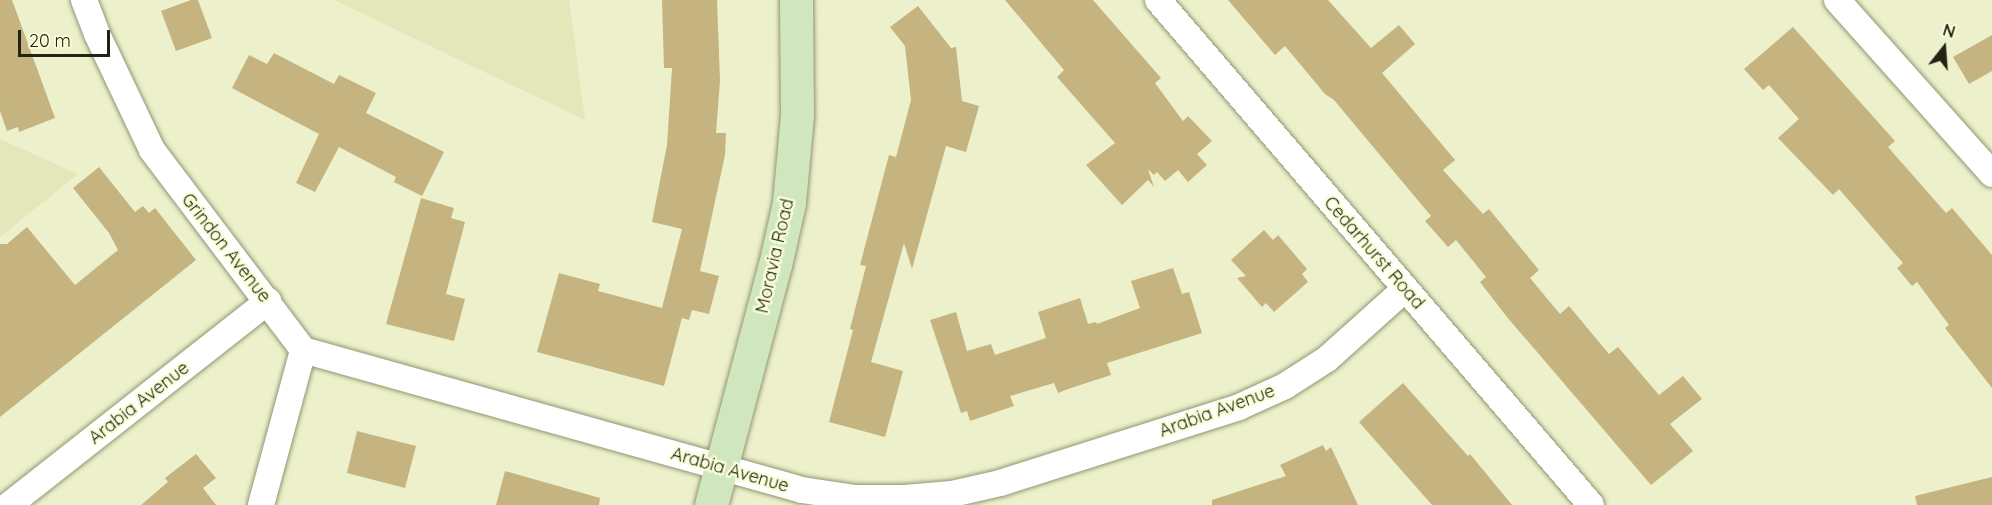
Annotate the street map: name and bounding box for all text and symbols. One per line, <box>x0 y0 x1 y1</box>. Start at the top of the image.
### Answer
scale bar <box>21 18 112 56</box>
north arrow <box>1914 18 1974 78</box>
text: N <box>1941 20 1958 42</box>
text: 20 m <box>29 29 71 52</box>
street label: Grindon Avenue <box>177 189 275 307</box>
street label: Cedarhurst Road <box>1319 192 1429 314</box>
street label: Moravia Road <box>751 197 799 315</box>
street label: Arabia Avenue <box>85 357 193 449</box>
street label: Arabia Avenue <box>1156 380 1278 442</box>
street label: Arabia Avenue <box>669 443 791 497</box>

